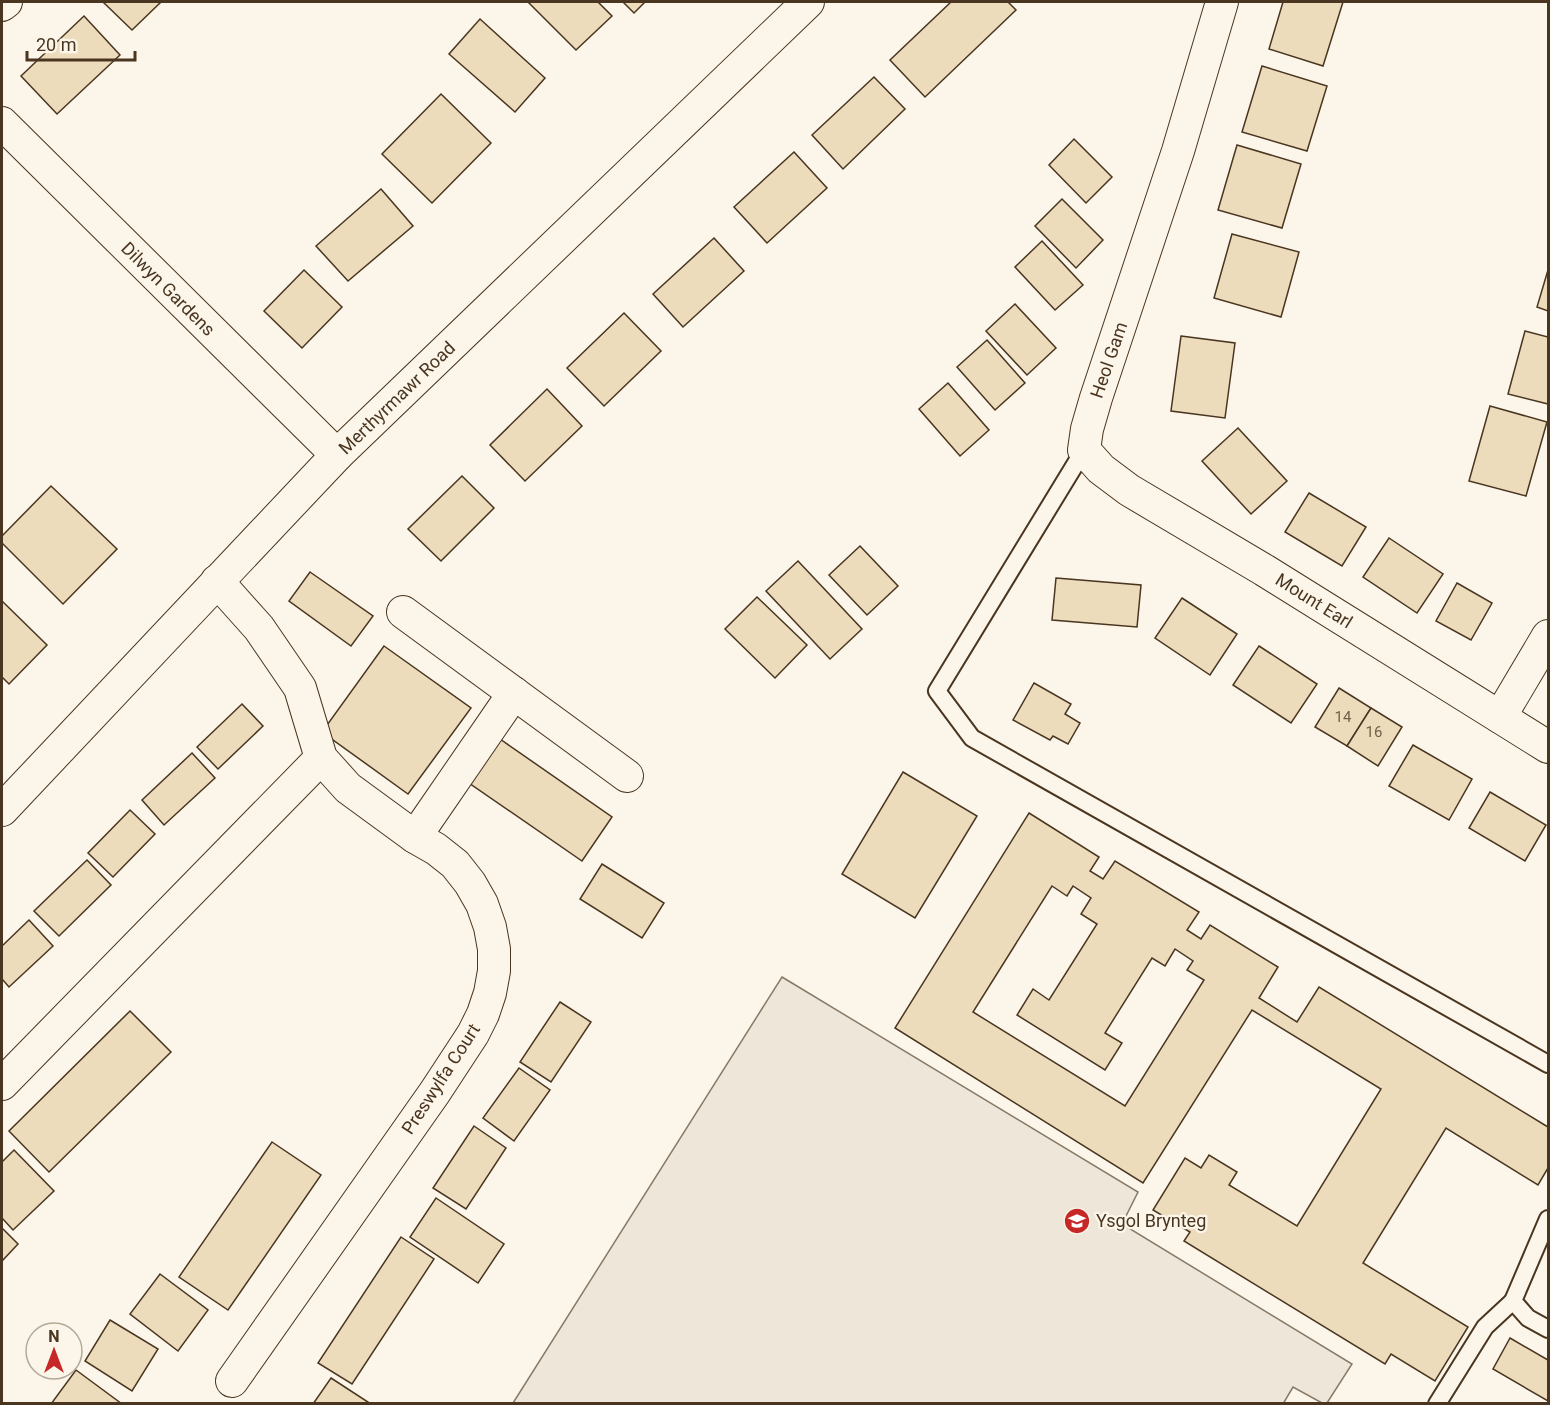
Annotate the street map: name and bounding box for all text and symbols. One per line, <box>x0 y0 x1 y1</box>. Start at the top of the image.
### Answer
scale bar <box>27 24 135 62</box>
text: 20 m <box>36 34 76 55</box>
street label: Dilwyn Gardens <box>117 237 220 340</box>
street label: Heol Gam <box>1086 319 1131 401</box>
street label: Merthyrmawr Road <box>334 337 459 458</box>
street label: Mount Earl <box>1272 569 1357 632</box>
house number: 14 <box>1335 708 1352 726</box>
house number: 16 <box>1366 723 1382 741</box>
street label: Preswylfa Court <box>397 1019 484 1138</box>
school or university icon: Ysgol Brynteg <box>1062 1206 1092 1236</box>
place label: Ysgol Brynteg <box>1096 1210 1206 1231</box>
north arrow <box>24 1321 84 1381</box>
text: N <box>48 1327 60 1346</box>

